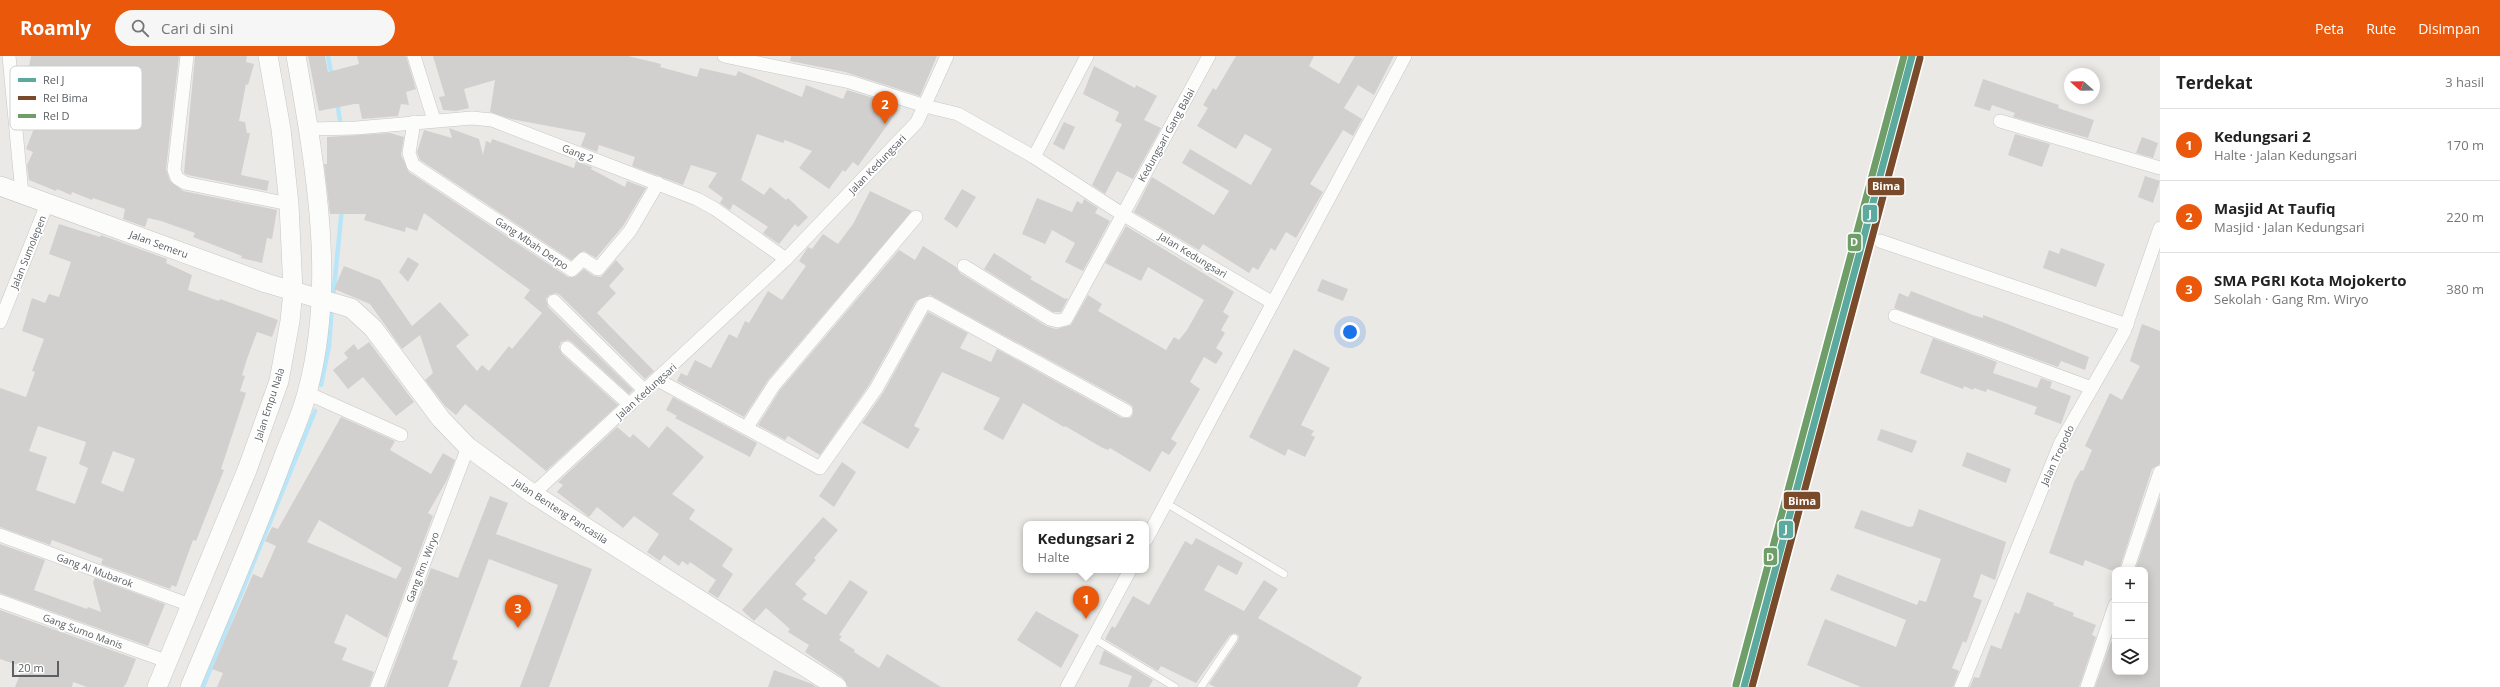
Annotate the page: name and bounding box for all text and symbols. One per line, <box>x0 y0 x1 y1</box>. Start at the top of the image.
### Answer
search box <box>115 10 395 46</box>
text: Roamly <box>20 15 91 41</box>
icon: search <box>129 17 151 39</box>
text: Cari di sini <box>161 18 233 38</box>
text: Peta <box>2315 19 2344 38</box>
text: Rute <box>2366 19 2396 38</box>
text: Disimpan <box>2418 19 2480 38</box>
legend <box>10 66 142 130</box>
north arrow <box>2064 68 2100 104</box>
text: Terdekat <box>2176 71 2253 94</box>
text: Rel J <box>43 72 65 87</box>
text: 3 hasil <box>2445 73 2484 91</box>
street label: Kedungsari Gang Balai <box>1134 86 1198 184</box>
text: Rel Bima <box>43 90 88 105</box>
pin: 2 <box>872 91 898 124</box>
text: Rel D <box>43 108 70 123</box>
text: Kedungsari 2 <box>2214 126 2311 146</box>
street label: Jalan Kedungsari <box>844 131 909 197</box>
text: 1 <box>2185 136 2193 154</box>
text: 170 m <box>2446 136 2484 154</box>
street label: Gang 2 <box>560 141 596 165</box>
text: Halte · Jalan Kedungsari <box>2214 146 2357 164</box>
line badge: Bima <box>1867 177 1905 196</box>
text: Bima <box>1872 178 1900 193</box>
text: Masjid At Taufiq <box>2214 198 2335 218</box>
line badge: J <box>1862 204 1878 223</box>
text: J <box>1867 206 1872 221</box>
text: 2 <box>2185 208 2193 226</box>
text: 220 m <box>2446 208 2484 226</box>
street label: Jalan Sumolepen <box>7 213 49 292</box>
street label: Gang Mbah Derpo <box>493 213 571 273</box>
text: Masjid · Jalan Kedungsari <box>2214 218 2365 236</box>
street label: Jalan Semeru <box>127 227 190 261</box>
street label: Jalan Kedungsari <box>1155 229 1230 281</box>
line badge: D <box>1847 233 1862 252</box>
text: D <box>1850 234 1858 249</box>
text: SMA PGRI Kota Mojokerto <box>2214 270 2406 290</box>
text: 3 <box>2185 280 2193 298</box>
text: 380 m <box>2446 280 2484 298</box>
text: Sekolah · Gang Rm. Wiryo <box>2214 290 2369 308</box>
your location <box>1340 322 1360 342</box>
street label: Jalan Kedungsari <box>612 360 679 423</box>
street label: Jalan Empu Nala <box>250 366 287 443</box>
street label: Jalan Tropodo <box>2037 423 2077 488</box>
street label: Jalan Benteng Pancasila <box>510 475 611 547</box>
line badge: Bima <box>1783 491 1821 510</box>
text: Bima <box>1788 493 1816 508</box>
line badge: J <box>1778 520 1794 539</box>
popup <box>1023 521 1149 573</box>
text: J <box>1783 521 1788 536</box>
text: Kedungsari 2 <box>1038 528 1134 548</box>
street label: Gang Rm. Wiryo <box>402 530 442 604</box>
line badge: D <box>1763 547 1778 566</box>
text: Halte <box>1038 548 1070 566</box>
text: D <box>1766 549 1774 564</box>
street label: Gang Al Mubarok <box>55 550 136 591</box>
map controls <box>2112 567 2148 675</box>
button: + <box>2112 567 2148 603</box>
pin: 1 <box>1073 586 1099 619</box>
pin: 3 <box>505 595 531 628</box>
button: − <box>2112 603 2148 639</box>
street label: Gang Sumo Manis <box>41 610 125 652</box>
button: layers <box>2112 639 2148 675</box>
scale bar <box>12 659 59 678</box>
text: 20 m <box>18 660 44 675</box>

